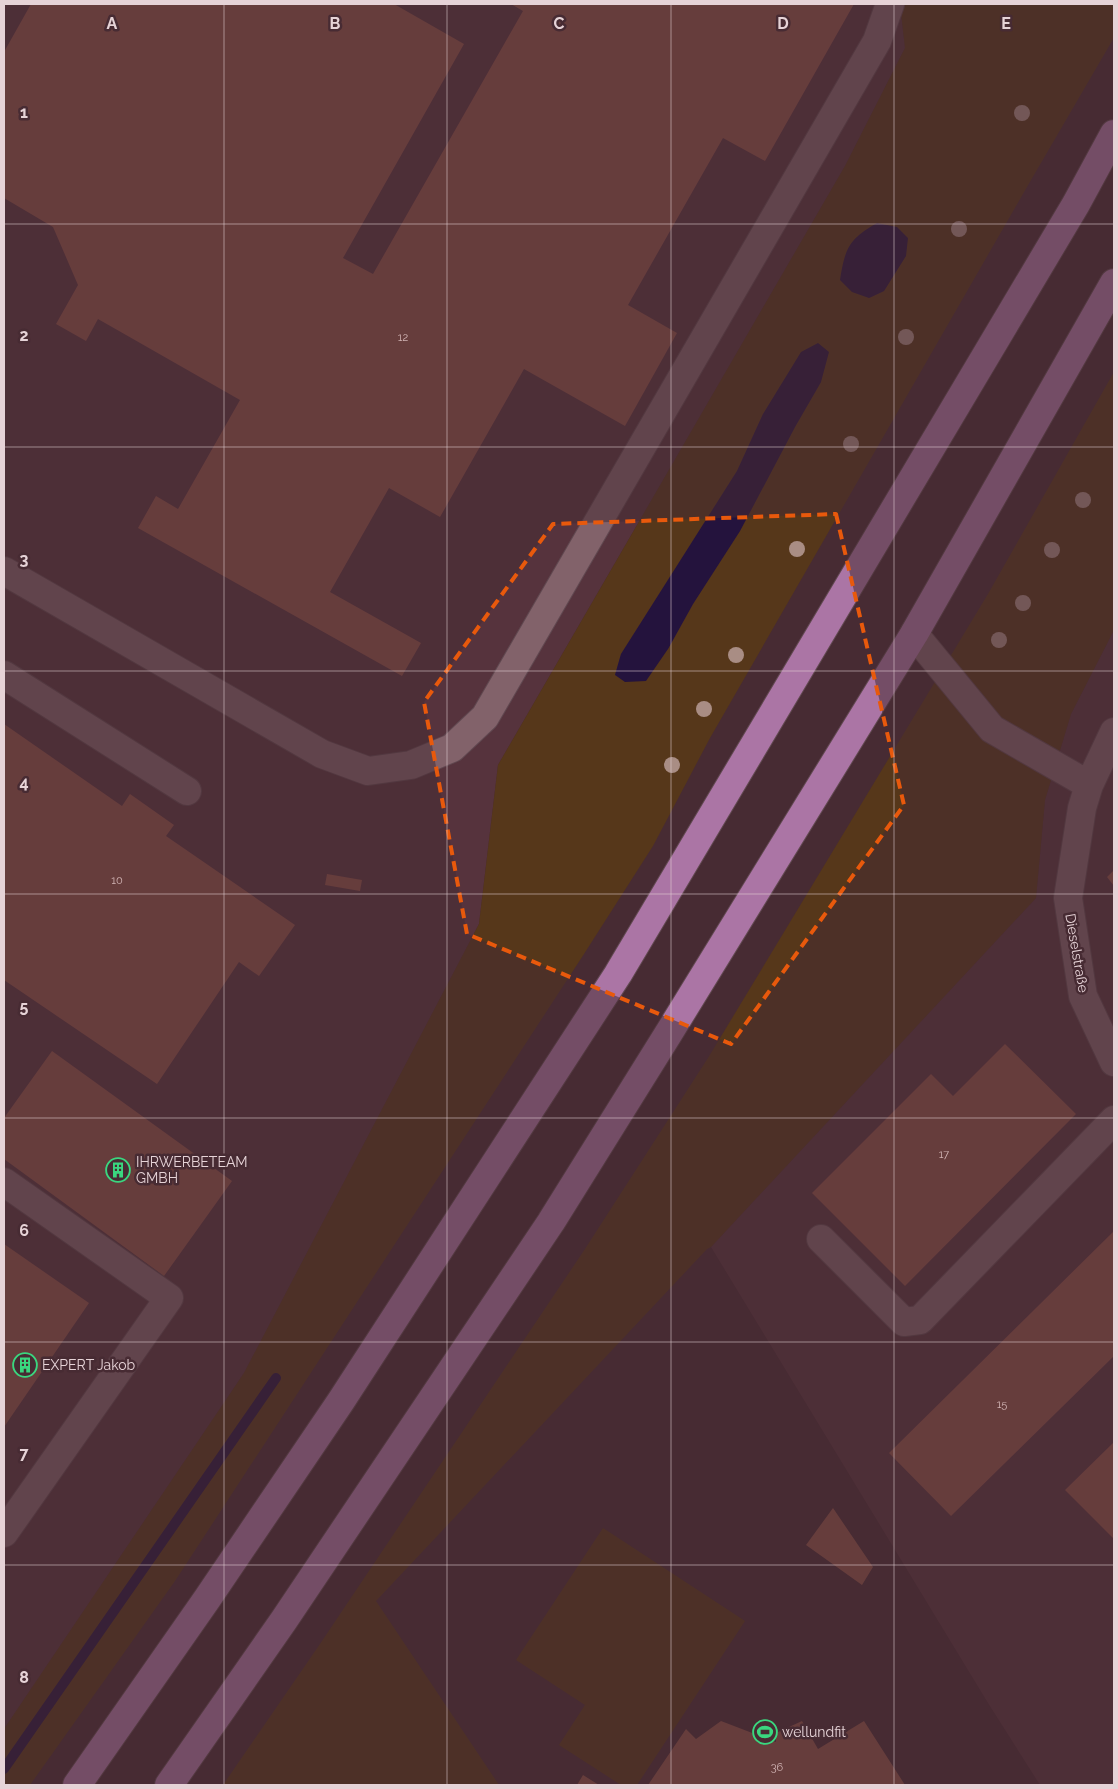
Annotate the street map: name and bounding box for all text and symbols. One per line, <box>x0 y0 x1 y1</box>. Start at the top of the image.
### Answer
text: A <box>107 14 118 33</box>
text: B <box>330 14 341 33</box>
text: C <box>554 14 565 33</box>
text: D <box>777 14 789 33</box>
text: E <box>1001 14 1011 33</box>
text: 1 <box>20 103 28 122</box>
text: 2 <box>19 326 29 345</box>
house number: 12 <box>398 331 408 344</box>
text: 3 <box>20 550 29 569</box>
text: 4 <box>19 773 29 792</box>
house number: 10 <box>111 874 123 887</box>
street label: Dieselstraße <box>1062 912 1092 994</box>
text: 5 <box>20 997 29 1016</box>
house number: 17 <box>939 1148 949 1161</box>
place label: IHRWERBETEAM GMBH <box>136 1154 248 1186</box>
building icon: IHRWERBETEAM GMBH <box>105 1157 131 1183</box>
text: 6 <box>19 1221 29 1240</box>
building icon: EXPERT Jakob <box>12 1352 38 1378</box>
place label: EXPERT Jakob <box>42 1357 136 1373</box>
house number: 15 <box>997 1398 1007 1411</box>
text: 7 <box>20 1444 29 1463</box>
text: 8 <box>19 1668 29 1687</box>
sports icon: wellundfit <box>752 1719 778 1745</box>
place label: wellundfit <box>782 1724 846 1740</box>
house number: 36 <box>771 1761 784 1774</box>

